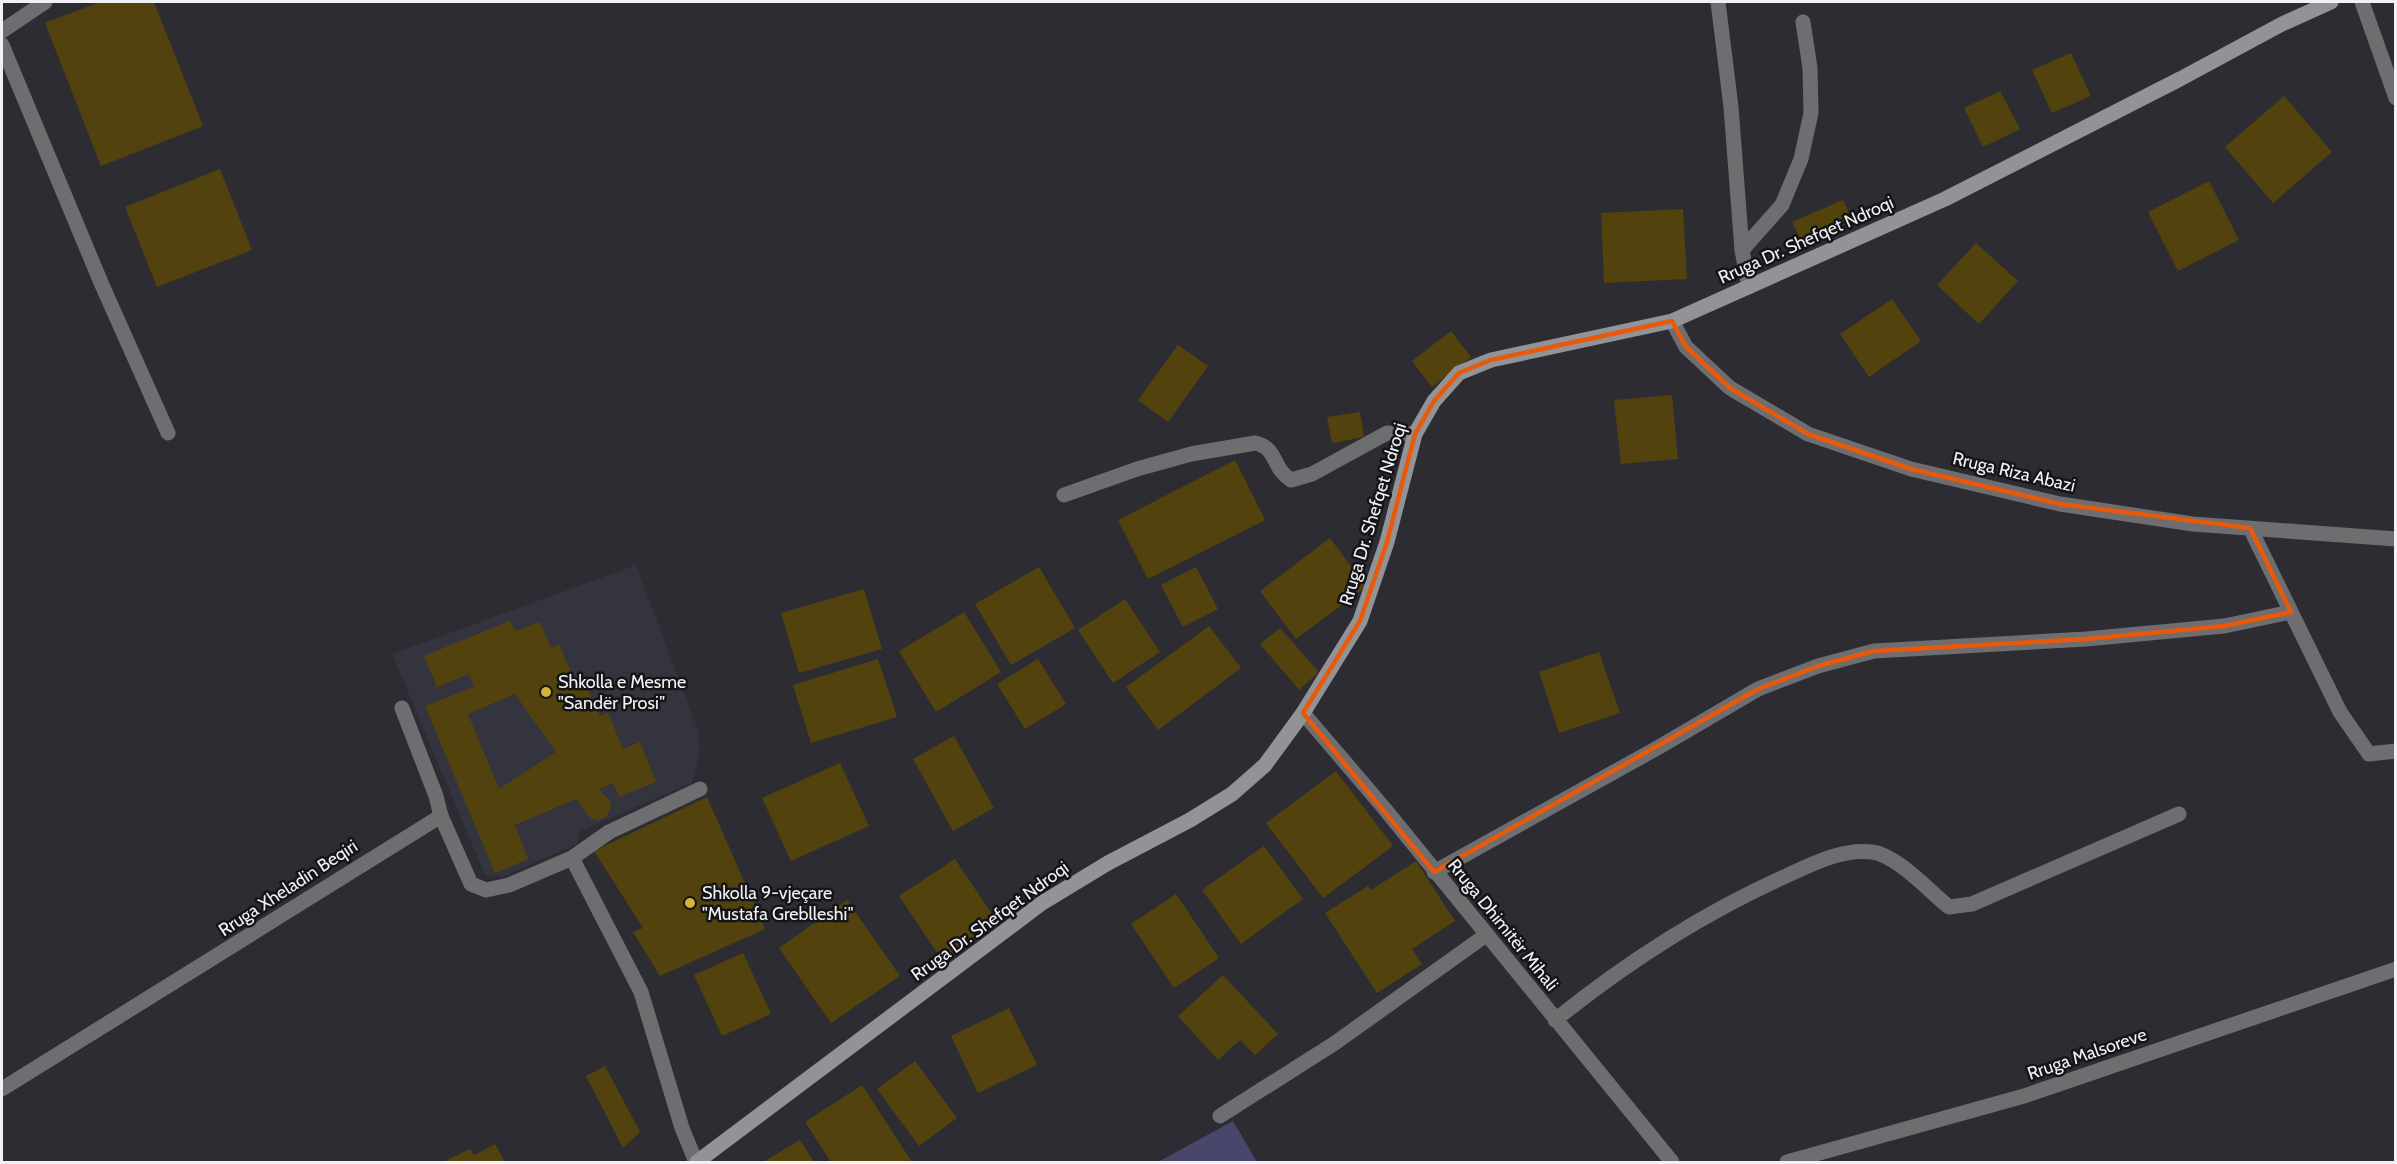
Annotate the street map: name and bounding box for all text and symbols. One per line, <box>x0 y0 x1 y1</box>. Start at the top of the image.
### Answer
street label: Rruga Dr. Shefqet Ndroqi <box>1715 191 1897 289</box>
street label: Rruga Dr. Shefqet Ndroqi <box>1335 420 1411 608</box>
street label: Rruga Riza Abazi <box>1951 447 2077 497</box>
place label: Shkolla e Mesme "Sandër Prosi" <box>558 671 686 714</box>
marker: Shkolla e Mesme "Sandër Prosi" <box>539 685 553 699</box>
street label: Rruga Xheladin Beqiri <box>214 835 362 941</box>
street label: Rruga Dhimitër Mihali <box>1443 855 1563 995</box>
street label: Rruga Dr. Shefqet Ndroqi <box>907 856 1073 986</box>
place label: Shkolla 9-vjeçare "Mustafa Greblleshi" <box>702 882 854 925</box>
marker: Shkolla 9-vjeçare "Mustafa Greblleshi" <box>683 896 697 910</box>
street label: Rruga Malsoreve <box>2024 1023 2150 1085</box>

